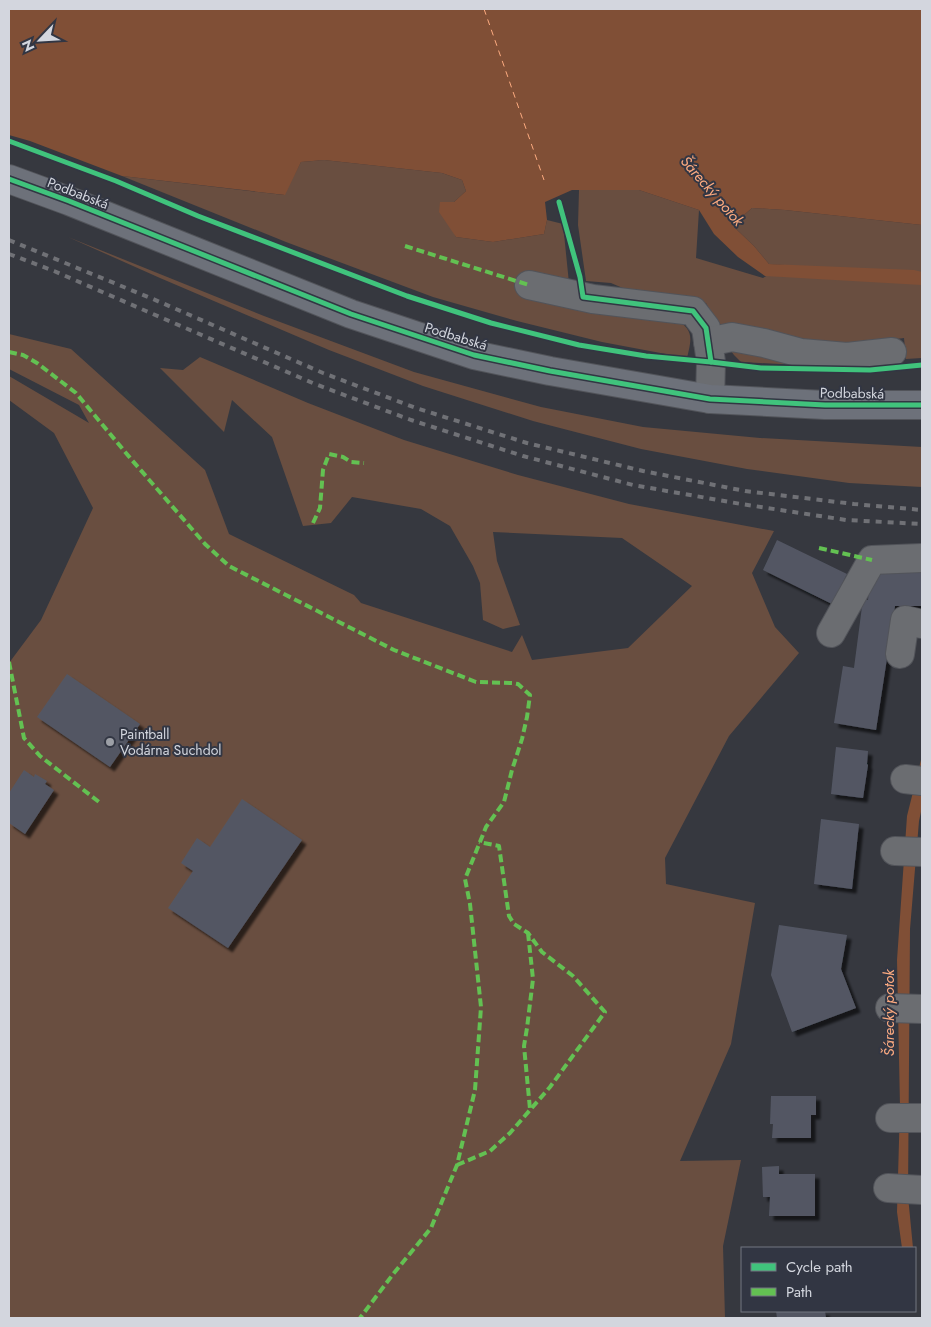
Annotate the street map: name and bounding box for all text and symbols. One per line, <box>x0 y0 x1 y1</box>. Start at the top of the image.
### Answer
north arrow <box>15 15 65 65</box>
text: N <box>17 36 40 55</box>
water label: Šárecký potok <box>675 151 749 232</box>
street label: Podbabská <box>44 172 112 214</box>
street label: Podbabská <box>422 317 490 355</box>
street label: Podbabská <box>820 382 884 404</box>
place label: Paintball Vodárna Suchdol <box>120 724 222 760</box>
marker: Paintball Vodárna Suchdol <box>104 736 116 748</box>
water label: Šárecký potok <box>878 969 900 1057</box>
legend <box>741 1247 916 1312</box>
text: Cycle path <box>786 1256 853 1278</box>
text: Path <box>786 1281 812 1303</box>

